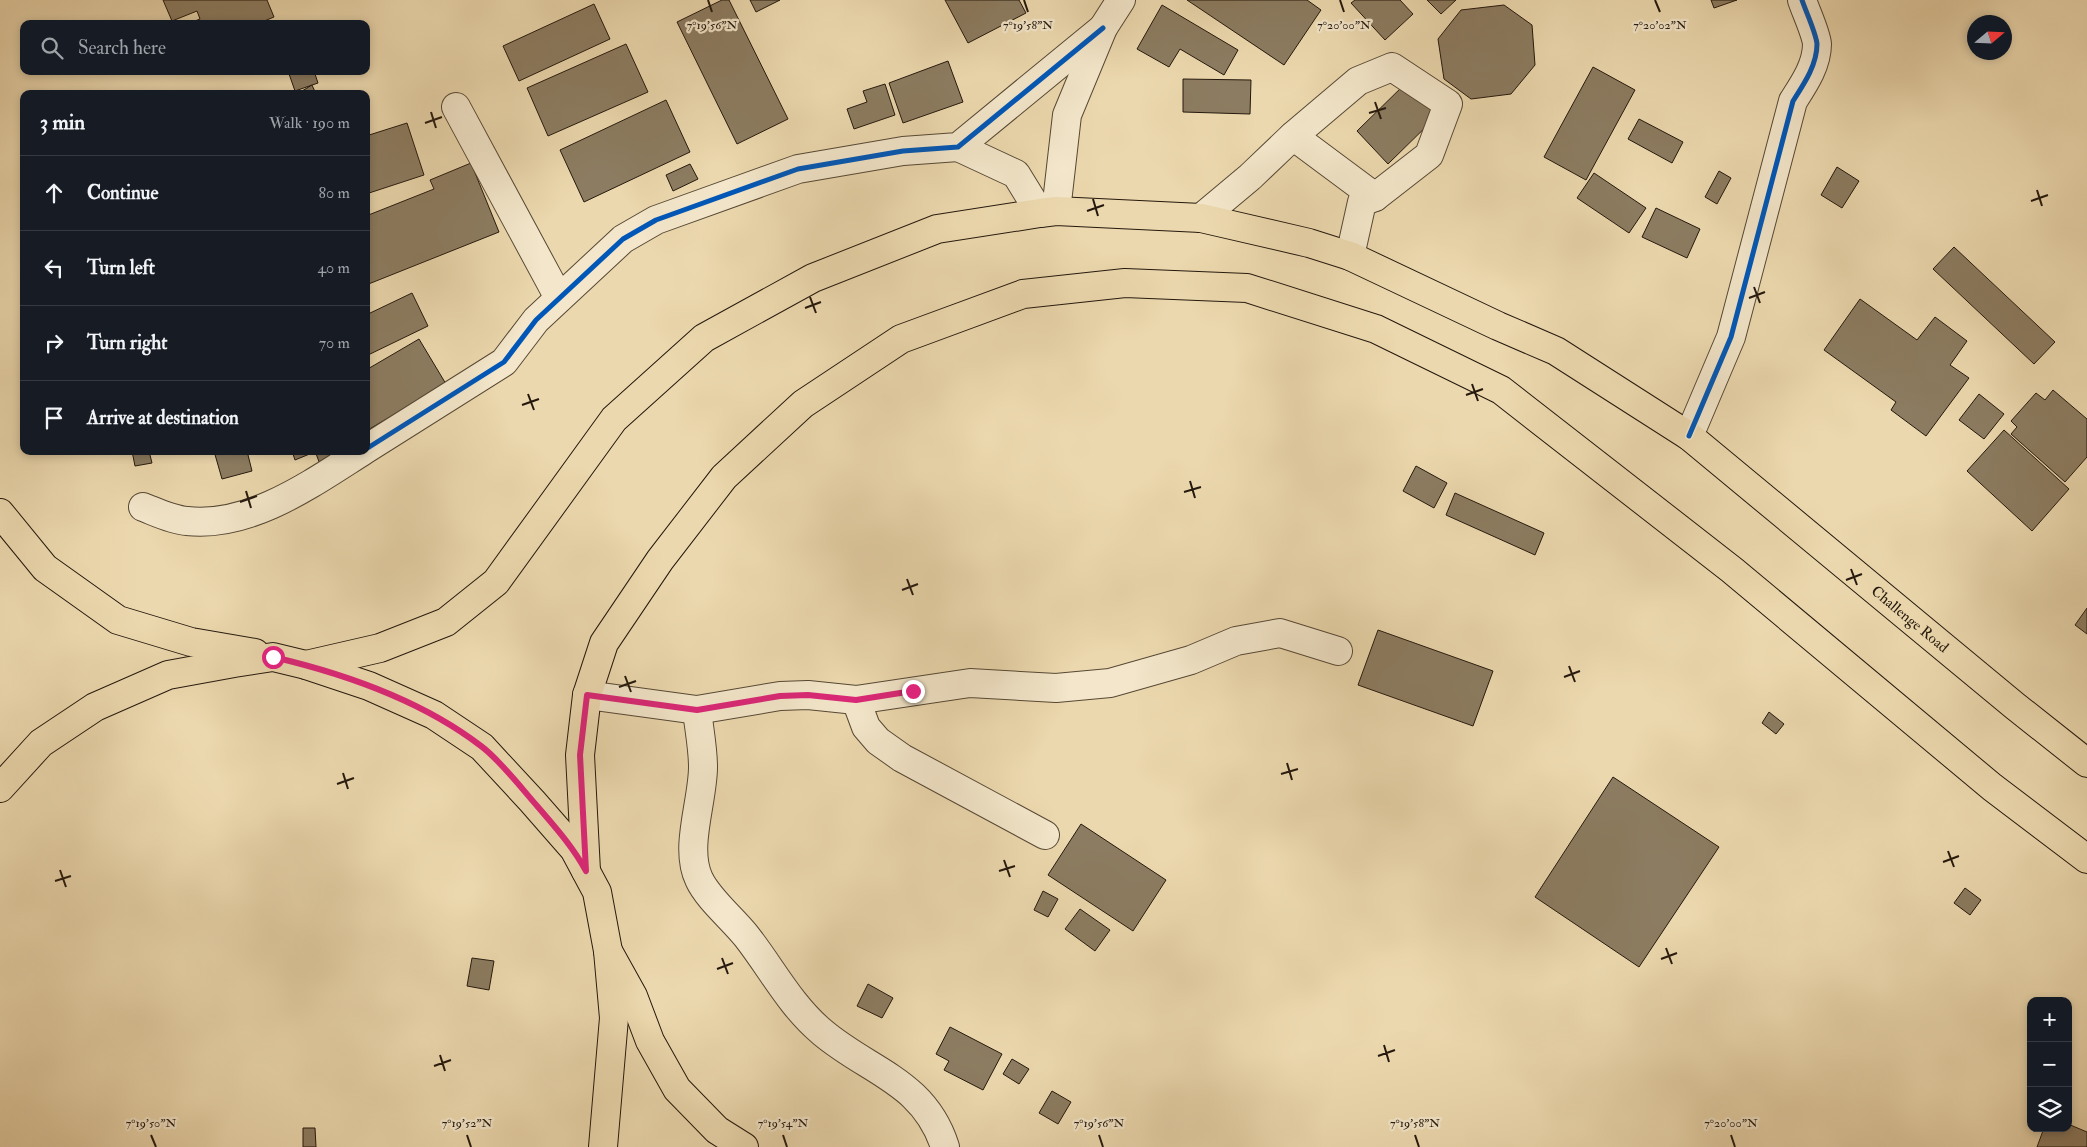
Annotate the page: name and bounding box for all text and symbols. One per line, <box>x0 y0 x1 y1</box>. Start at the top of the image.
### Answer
north arrow <box>1967 15 2012 60</box>
text: 7°19'56"N <box>687 18 737 33</box>
text: 7°19'58"N <box>1003 18 1053 33</box>
text: 7°20'00"N <box>1317 18 1371 33</box>
text: 7°20'02"N <box>1633 18 1687 33</box>
search box <box>20 20 370 75</box>
icon: search <box>38 34 66 62</box>
text: Search here <box>78 36 166 60</box>
text: 3 min <box>40 109 85 136</box>
text: Walk · 190 m <box>269 113 350 133</box>
icon: ahead <box>40 179 68 207</box>
text: Continue <box>87 181 158 205</box>
text: 80 m <box>319 183 350 203</box>
icon: left <box>40 254 68 282</box>
text: Turn left <box>87 256 155 280</box>
text: 40 m <box>317 258 350 278</box>
icon: right <box>40 329 68 357</box>
text: Turn right <box>87 331 167 355</box>
text: 70 m <box>319 333 350 353</box>
icon: arrive <box>40 404 68 432</box>
text: Arrive at destination <box>87 406 239 430</box>
street label: Challenge Road <box>1867 582 1953 657</box>
route start <box>262 646 285 669</box>
route end <box>902 680 925 703</box>
map controls <box>2027 997 2072 1132</box>
button: + <box>2027 997 2072 1042</box>
button: − <box>2027 1042 2072 1087</box>
button: layers <box>2027 1087 2072 1132</box>
text: 7°19'50"N <box>126 1116 177 1131</box>
text: 7°19'52"N <box>442 1116 493 1131</box>
text: 7°19'54"N <box>758 1116 809 1131</box>
text: 7°19'56"N <box>1074 1116 1124 1131</box>
text: 7°19'58"N <box>1390 1116 1440 1131</box>
text: 7°20'00"N <box>1704 1116 1758 1131</box>

